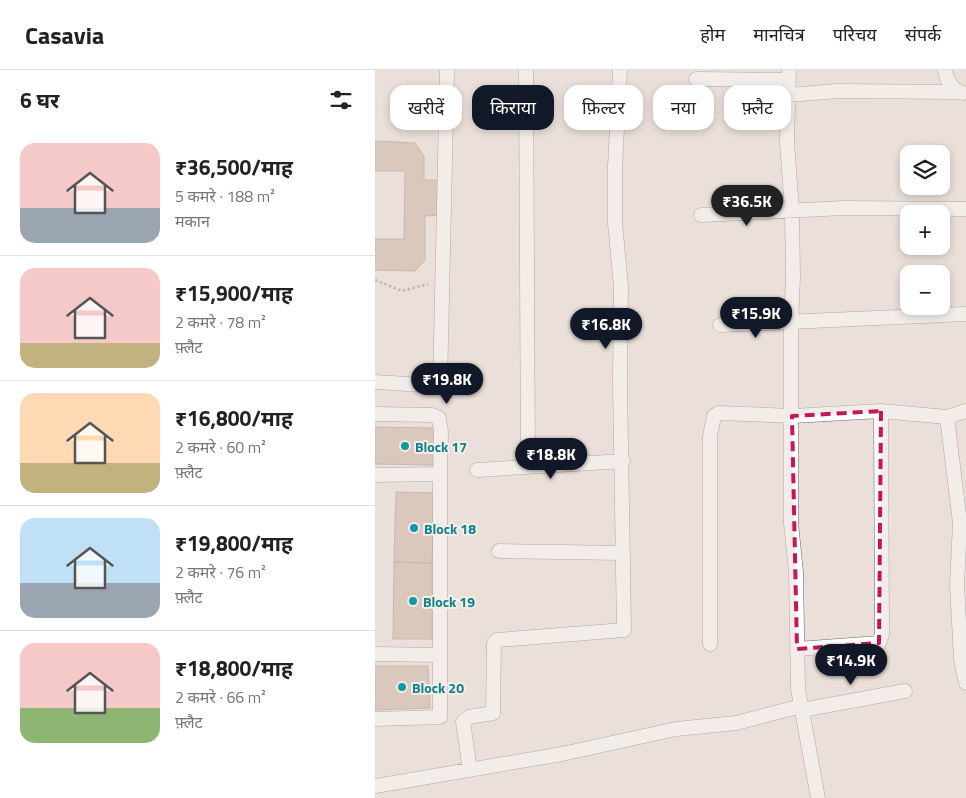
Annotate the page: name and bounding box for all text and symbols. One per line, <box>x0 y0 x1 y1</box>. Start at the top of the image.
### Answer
text: Casavia <box>25 17 104 53</box>
text: होम <box>700 21 725 48</box>
text: मानचित्र <box>753 21 805 48</box>
text: परिचय <box>833 21 877 48</box>
text: संपर्क <box>905 21 941 48</box>
text: 6 घर <box>20 84 59 116</box>
chip: खरीदें <box>390 85 462 130</box>
chip: किराया <box>472 85 554 130</box>
chip: फ़िल्टर <box>564 85 643 130</box>
chip: नया <box>653 85 714 130</box>
chip: फ़्लैट <box>724 85 791 130</box>
icon: filters <box>327 86 355 114</box>
map controls <box>900 145 950 315</box>
button: layers <box>900 145 950 195</box>
text: ₹36,500/माह <box>175 151 293 183</box>
icon: home <box>60 163 120 223</box>
text: 5 कमरे · 188 m² <box>175 184 275 208</box>
pin: ₹36.5K <box>706 184 788 227</box>
text: ₹36.5K <box>722 189 772 213</box>
button: + <box>900 205 950 255</box>
text: मकान <box>175 209 210 233</box>
button: − <box>900 265 950 315</box>
text: ₹15,900/माह <box>175 277 293 309</box>
icon: home <box>60 288 120 348</box>
pin: ₹15.9K <box>715 296 797 339</box>
text: ₹15.9K <box>731 301 781 325</box>
pin: ₹16.8K <box>565 308 647 350</box>
text: 2 कमरे · 78 m² <box>175 310 266 334</box>
text: ₹16.8K <box>581 312 631 336</box>
text: फ़्लैट <box>175 335 203 359</box>
pin: ₹19.8K <box>406 362 488 405</box>
text: ₹19.8K <box>422 367 472 391</box>
text: ₹16,800/माह <box>175 402 293 434</box>
icon: home <box>60 413 120 473</box>
text: 2 कमरे · 60 m² <box>175 435 266 459</box>
place label: Block 17 <box>415 436 467 457</box>
pin: ₹18.8K <box>510 438 592 480</box>
marker: Block 17 <box>399 440 411 452</box>
text: ₹18.8K <box>526 442 576 466</box>
text: फ़्लैट <box>175 460 203 484</box>
place label: Block 18 <box>424 518 476 539</box>
marker: Block 18 <box>408 522 420 534</box>
text: ₹19,800/माह <box>175 527 293 559</box>
icon: home <box>60 538 120 598</box>
text: 2 कमरे · 76 m² <box>175 560 266 584</box>
text: फ़्लैट <box>175 585 203 609</box>
place label: Block 19 <box>423 591 475 612</box>
marker: Block 19 <box>407 595 419 607</box>
pin: ₹14.9K <box>810 644 892 686</box>
text: ₹14.9K <box>826 648 876 672</box>
text: ₹18,800/माह <box>175 652 293 684</box>
icon: home <box>60 663 120 723</box>
place label: Block 20 <box>412 677 464 698</box>
marker: Block 20 <box>396 681 408 693</box>
text: 2 कमरे · 66 m² <box>175 685 266 709</box>
text: फ़्लैट <box>175 710 203 734</box>

